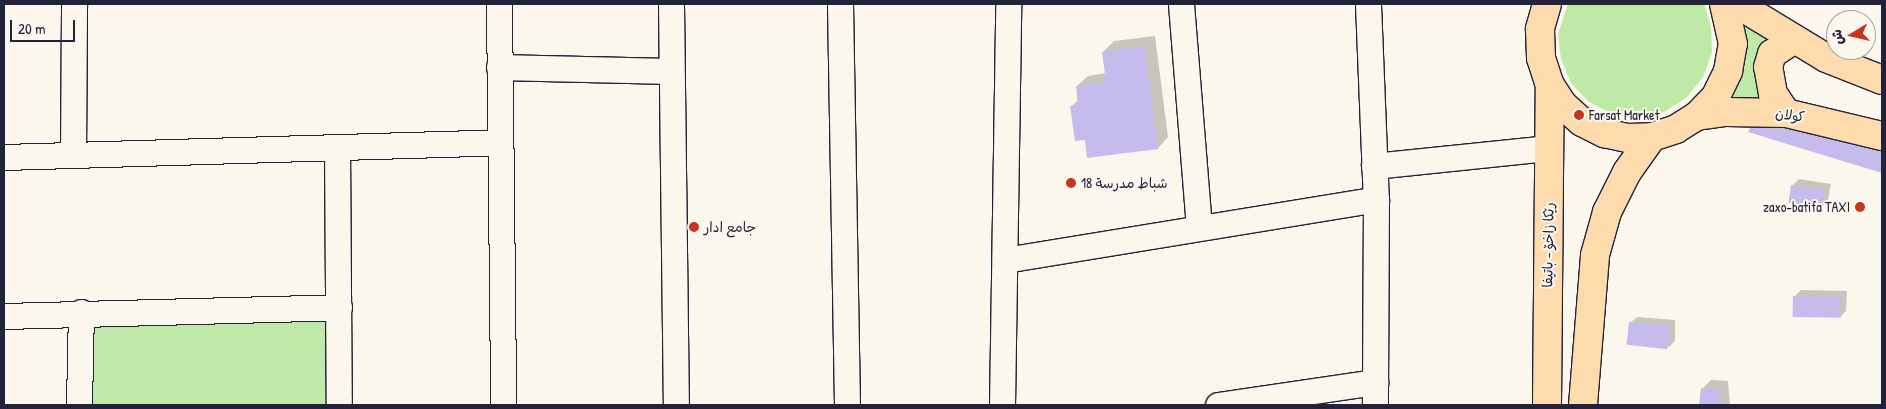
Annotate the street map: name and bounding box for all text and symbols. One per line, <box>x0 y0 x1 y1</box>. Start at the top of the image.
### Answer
scale bar <box>12 10 78 42</box>
north arrow <box>1826 10 1876 60</box>
text: 20 m <box>18 18 45 39</box>
text: ش <box>1826 28 1847 46</box>
street label: كولان <box>1774 105 1806 125</box>
place label: Farsat Market <box>1589 107 1659 123</box>
marker: Farsat Market <box>1573 109 1585 121</box>
place label: 18 شباط مدرسة <box>1081 175 1168 191</box>
marker: 18 شباط مدرسة <box>1065 177 1077 189</box>
place label: zaxo-batifa TAXI <box>1763 199 1850 215</box>
marker: zaxo-batifa TAXI <box>1854 201 1866 213</box>
street label: رێکا زاخۆ - باتیفا <box>1539 202 1557 288</box>
place label: جامع ادار <box>704 219 756 235</box>
marker: جامع ادار <box>688 221 700 233</box>

